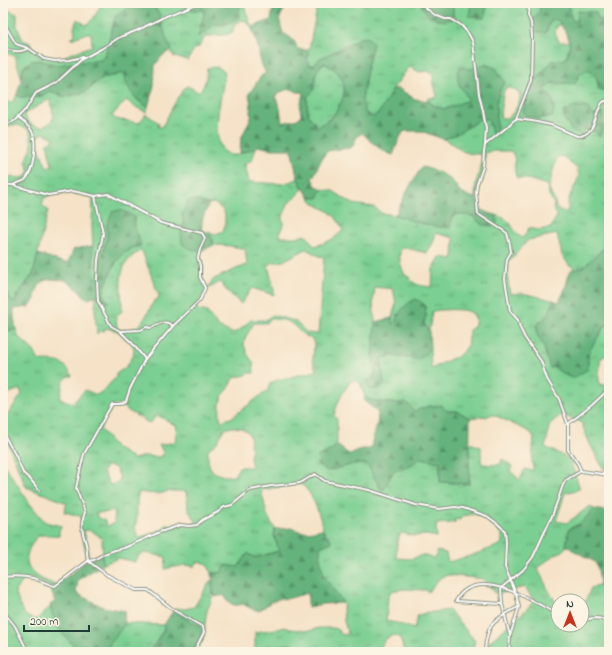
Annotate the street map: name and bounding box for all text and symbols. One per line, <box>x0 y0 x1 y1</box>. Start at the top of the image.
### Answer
north arrow <box>550 593 590 633</box>
text: N <box>566 596 574 612</box>
scale bar <box>24 607 89 633</box>
text: 200 m <box>30 613 59 631</box>

